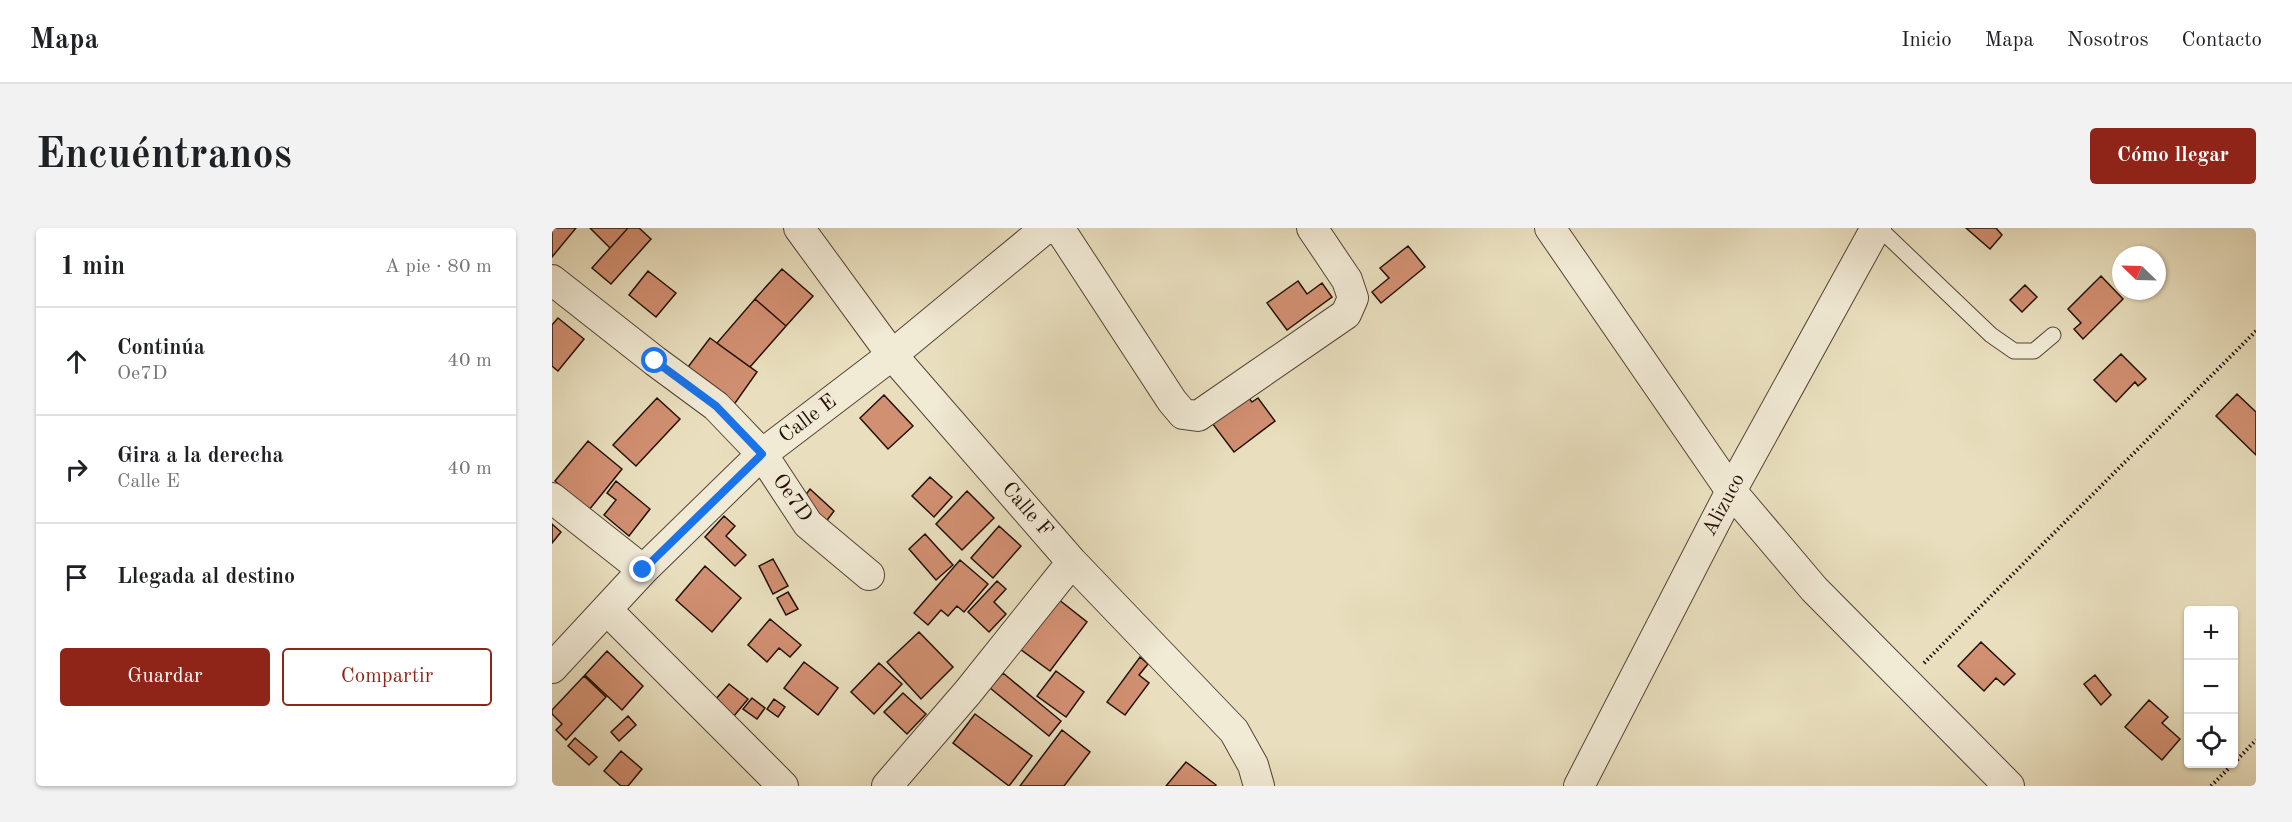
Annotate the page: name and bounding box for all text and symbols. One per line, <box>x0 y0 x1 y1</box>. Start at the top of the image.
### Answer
text: Mapa <box>30 27 99 55</box>
text: Inicio <box>1901 30 1952 51</box>
text: Mapa <box>1985 30 2034 51</box>
text: Nosotros <box>2067 30 2149 51</box>
text: Contacto <box>2182 30 2262 51</box>
button: Cómo llegar <box>2090 128 2256 184</box>
text: Encuéntranos <box>36 135 292 177</box>
north arrow <box>2112 246 2166 300</box>
text: 1 min <box>60 254 125 280</box>
text: A pie · 80 m <box>385 257 492 277</box>
text: Continúa <box>117 337 205 359</box>
icon: ahead <box>60 345 93 378</box>
route start <box>641 347 667 373</box>
text: 40 m <box>447 351 492 371</box>
text: Oe7D <box>117 364 167 384</box>
street label: Calle E <box>775 391 841 447</box>
text: Gira a la derecha <box>117 445 284 467</box>
icon: right <box>60 453 93 486</box>
text: 40 m <box>447 459 492 479</box>
street label: Oe7D <box>768 470 816 526</box>
street label: Alizuco <box>1699 470 1749 540</box>
text: Calle E <box>117 472 180 492</box>
street label: Calle F <box>998 478 1056 542</box>
route end <box>629 556 655 582</box>
icon: arrive <box>60 561 93 594</box>
text: Llegada al destino <box>117 566 295 588</box>
map controls <box>2184 606 2238 768</box>
button: + <box>2184 606 2238 660</box>
button: Guardar <box>60 648 270 706</box>
button: Compartir <box>282 648 492 706</box>
button: − <box>2184 660 2238 714</box>
button: locate <box>2184 714 2238 768</box>

